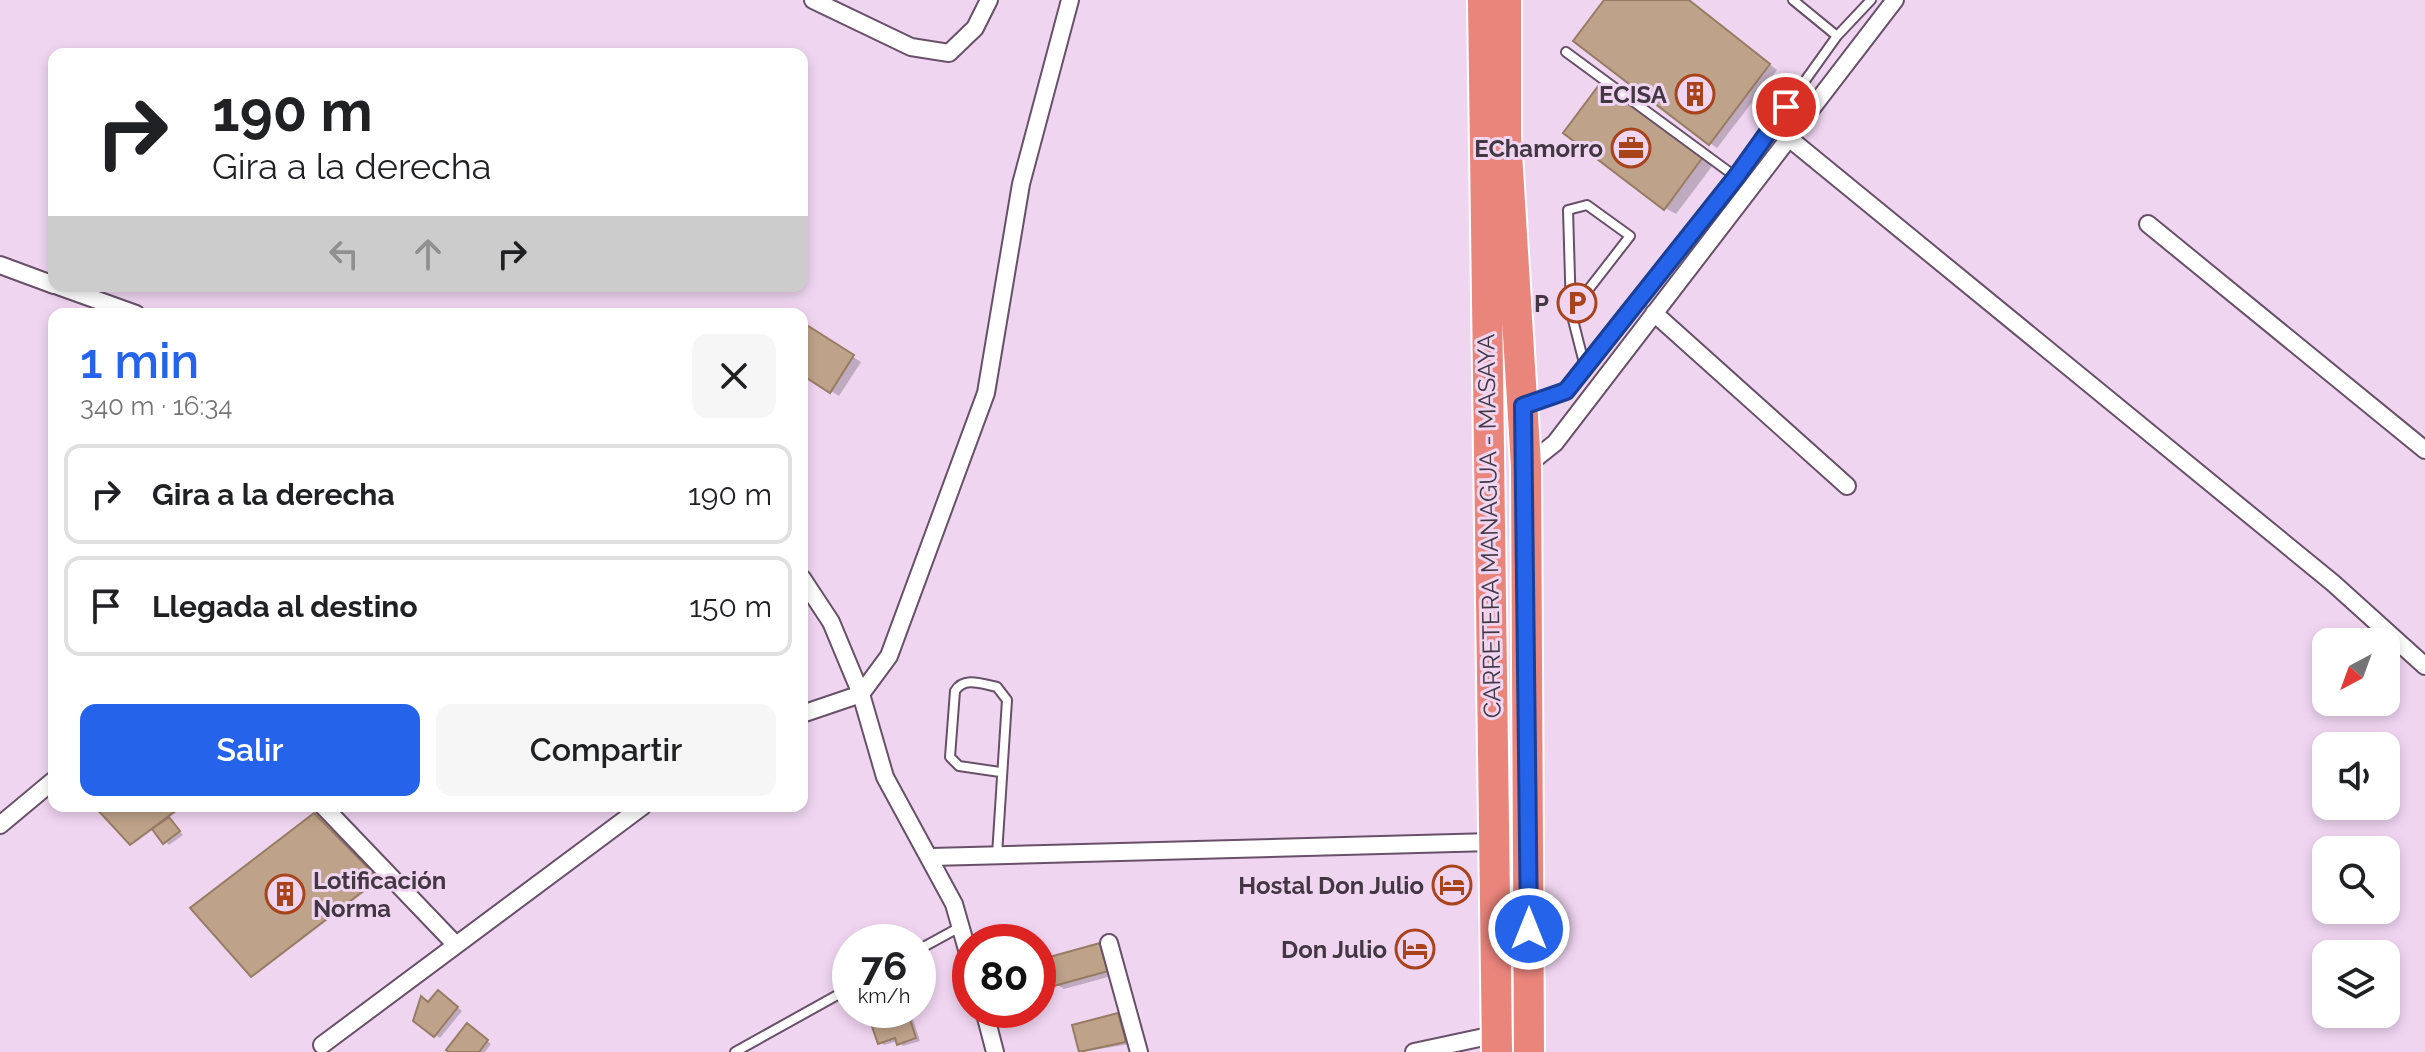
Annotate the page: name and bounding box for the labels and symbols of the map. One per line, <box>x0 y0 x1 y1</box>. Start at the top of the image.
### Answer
building icon: ECISA <box>1674 73 1716 115</box>
pin <box>1752 73 1820 141</box>
place label: ECISA <box>1599 80 1668 109</box>
office icon: EChamorro <box>1610 127 1652 169</box>
place label: EChamorro <box>1474 134 1603 163</box>
parking icon: P <box>1556 282 1598 324</box>
place label: P <box>1534 289 1549 318</box>
street label: CARRETERA MANAGUA - MASAYA <box>1471 334 1507 718</box>
north arrow <box>2312 628 2400 716</box>
hotel icon: Hostal Don Julio <box>1431 864 1473 906</box>
place label: Lotificación Norma <box>313 866 446 923</box>
place label: Hostal Don Julio <box>1238 871 1424 900</box>
building icon: Lotificación Norma <box>264 873 306 915</box>
position arrow <box>1487 887 1571 971</box>
speed limit sign: 80 <box>952 924 1056 1028</box>
hotel icon: Don Julio <box>1394 928 1436 970</box>
place label: Don Julio <box>1281 935 1387 964</box>

